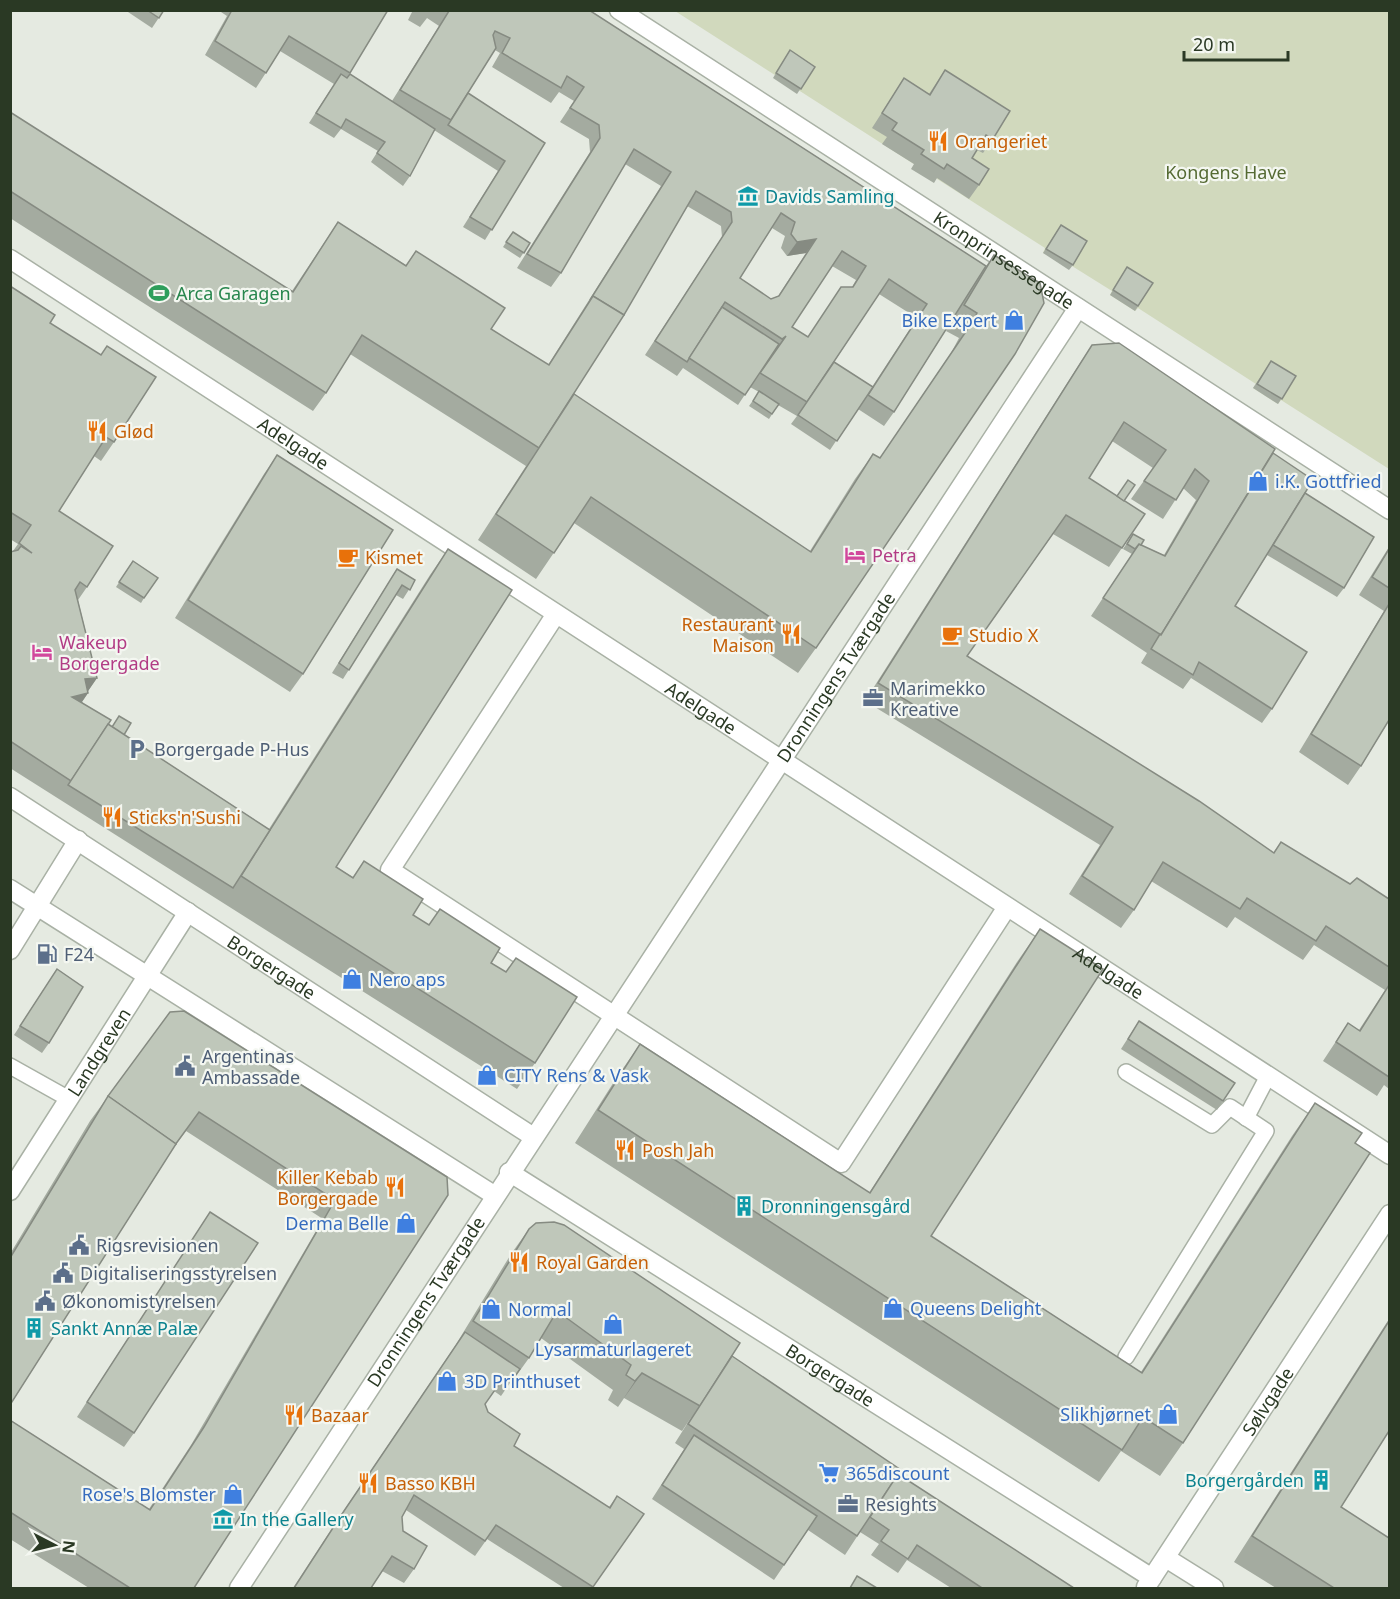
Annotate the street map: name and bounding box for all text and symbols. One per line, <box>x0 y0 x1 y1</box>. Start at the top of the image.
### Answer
scale bar <box>1184 24 1288 62</box>
text: 20 m <box>1193 32 1235 56</box>
restaurant icon: Orangeriet <box>926 129 950 153</box>
place label: Orangeriet <box>955 129 1048 153</box>
park label: Kongens Have <box>1165 160 1287 184</box>
museum icon: Davids Samling <box>736 184 760 208</box>
place label: Davids Samling <box>765 184 895 208</box>
street label: Kronprinsessegade <box>929 205 1079 314</box>
sports icon: Arca Garagen <box>147 281 171 305</box>
place label: Arca Garagen <box>176 281 291 305</box>
place label: Bike Expert <box>902 308 997 332</box>
shop icon: Bike Expert <box>1002 308 1026 332</box>
street label: Adelgade <box>253 411 333 475</box>
restaurant icon: Glød <box>85 419 109 443</box>
place label: Glød <box>114 419 154 443</box>
shop icon: i.K. Gottfried <box>1246 469 1270 493</box>
place label: i.K. Gottfried <box>1275 469 1382 493</box>
hotel icon: Petra <box>843 543 867 567</box>
place label: Petra <box>872 543 917 567</box>
cafe icon: Kismet <box>336 545 360 569</box>
place label: Kismet <box>365 545 423 569</box>
street label: Dronningens Tværgade <box>771 587 900 767</box>
place label: Restaurant Maison <box>682 612 775 657</box>
restaurant icon: Restaurant Maison <box>779 622 803 646</box>
cafe icon: Studio X <box>940 623 964 647</box>
place label: Studio X <box>969 623 1039 647</box>
place label: Wakeup Borgergade <box>59 630 160 675</box>
hotel icon: Wakeup Borgergade <box>30 640 54 664</box>
street label: Adelgade <box>661 676 741 740</box>
place label: Marimekko Kreative <box>890 676 986 721</box>
office icon: Marimekko Kreative <box>861 686 885 710</box>
parking icon: Borgergade P-Hus <box>125 737 149 761</box>
place label: Borgergade P-Hus <box>154 737 309 761</box>
restaurant icon: Sticks'n'Sushi <box>100 805 124 829</box>
place label: Sticks'n'Sushi <box>129 805 241 829</box>
street label: Borgergade <box>223 929 320 1004</box>
street label: Adelgade <box>1069 941 1149 1004</box>
fuel station icon: F24 <box>35 942 59 966</box>
place label: F24 <box>64 942 94 966</box>
shop icon: Nero aps <box>340 967 364 991</box>
place label: Nero aps <box>369 967 445 991</box>
street label: Landgreven <box>62 1003 136 1101</box>
place label: Argentinas Ambassade <box>202 1044 300 1089</box>
public building icon: Argentinas Ambassade <box>173 1054 197 1078</box>
shop icon: CITY Rens & Vask <box>475 1063 499 1087</box>
place label: CITY Rens & Vask <box>504 1063 649 1087</box>
restaurant icon: Posh Jah <box>613 1138 637 1162</box>
place label: Posh Jah <box>642 1138 714 1162</box>
place label: Killer Kebab Borgergade <box>277 1165 378 1210</box>
restaurant icon: Killer Kebab Borgergade <box>383 1175 407 1199</box>
building icon: Dronningensgård <box>732 1194 756 1218</box>
place label: Dronningensgård <box>761 1194 910 1218</box>
place label: Derma Belle <box>285 1211 389 1235</box>
shop icon: Derma Belle <box>394 1211 418 1235</box>
street label: Dronningens Tværgade <box>361 1212 490 1391</box>
public building icon: Rigsrevisionen <box>67 1233 91 1257</box>
place label: Rigsrevisionen <box>96 1233 219 1257</box>
restaurant icon: Royal Garden <box>507 1250 531 1274</box>
place label: Royal Garden <box>536 1250 649 1274</box>
public building icon: Digitaliseringsstyrelsen <box>51 1261 75 1285</box>
place label: Digitaliseringsstyrelsen <box>80 1261 277 1285</box>
public building icon: Økonomistyrelsen <box>33 1289 57 1313</box>
place label: Økonomistyrelsen <box>62 1289 216 1313</box>
shop icon: Queens Delight <box>881 1296 905 1320</box>
place label: Queens Delight <box>910 1296 1042 1320</box>
shop icon: Normal <box>479 1297 503 1321</box>
place label: Normal <box>508 1297 572 1321</box>
shop icon: Lysarmaturlageret <box>601 1312 625 1336</box>
building icon: Sankt Annæ Palæ <box>22 1316 46 1340</box>
place label: Sankt Annæ Palæ <box>51 1316 198 1340</box>
place label: Lysarmaturlageret <box>535 1337 692 1361</box>
street label: Borgergade <box>781 1338 879 1412</box>
street label: Sølvgade <box>1236 1362 1299 1440</box>
shop icon: 3D Printhuset <box>435 1369 459 1393</box>
place label: 3D Printhuset <box>464 1369 581 1393</box>
place label: Slikhjørnet <box>1060 1402 1151 1426</box>
shop icon: Slikhjørnet <box>1156 1402 1180 1426</box>
restaurant icon: Bazaar <box>282 1403 306 1427</box>
place label: Bazaar <box>311 1403 369 1427</box>
supermarket icon: 365discount <box>817 1461 841 1485</box>
place label: 365discount <box>846 1461 950 1485</box>
place label: Borgergården <box>1185 1468 1304 1492</box>
building icon: Borgergården <box>1309 1468 1333 1492</box>
restaurant icon: Basso KBH <box>356 1471 380 1495</box>
place label: Basso KBH <box>385 1471 476 1495</box>
place label: Rose's Blomster <box>82 1482 217 1506</box>
shop icon: Rose's Blomster <box>221 1482 245 1506</box>
office icon: Resights <box>836 1492 860 1516</box>
place label: Resights <box>865 1492 937 1516</box>
museum icon: In the Gallery <box>211 1507 235 1531</box>
place label: In the Gallery <box>240 1507 354 1531</box>
north arrow <box>24 1515 84 1575</box>
text: N <box>57 1539 81 1555</box>

